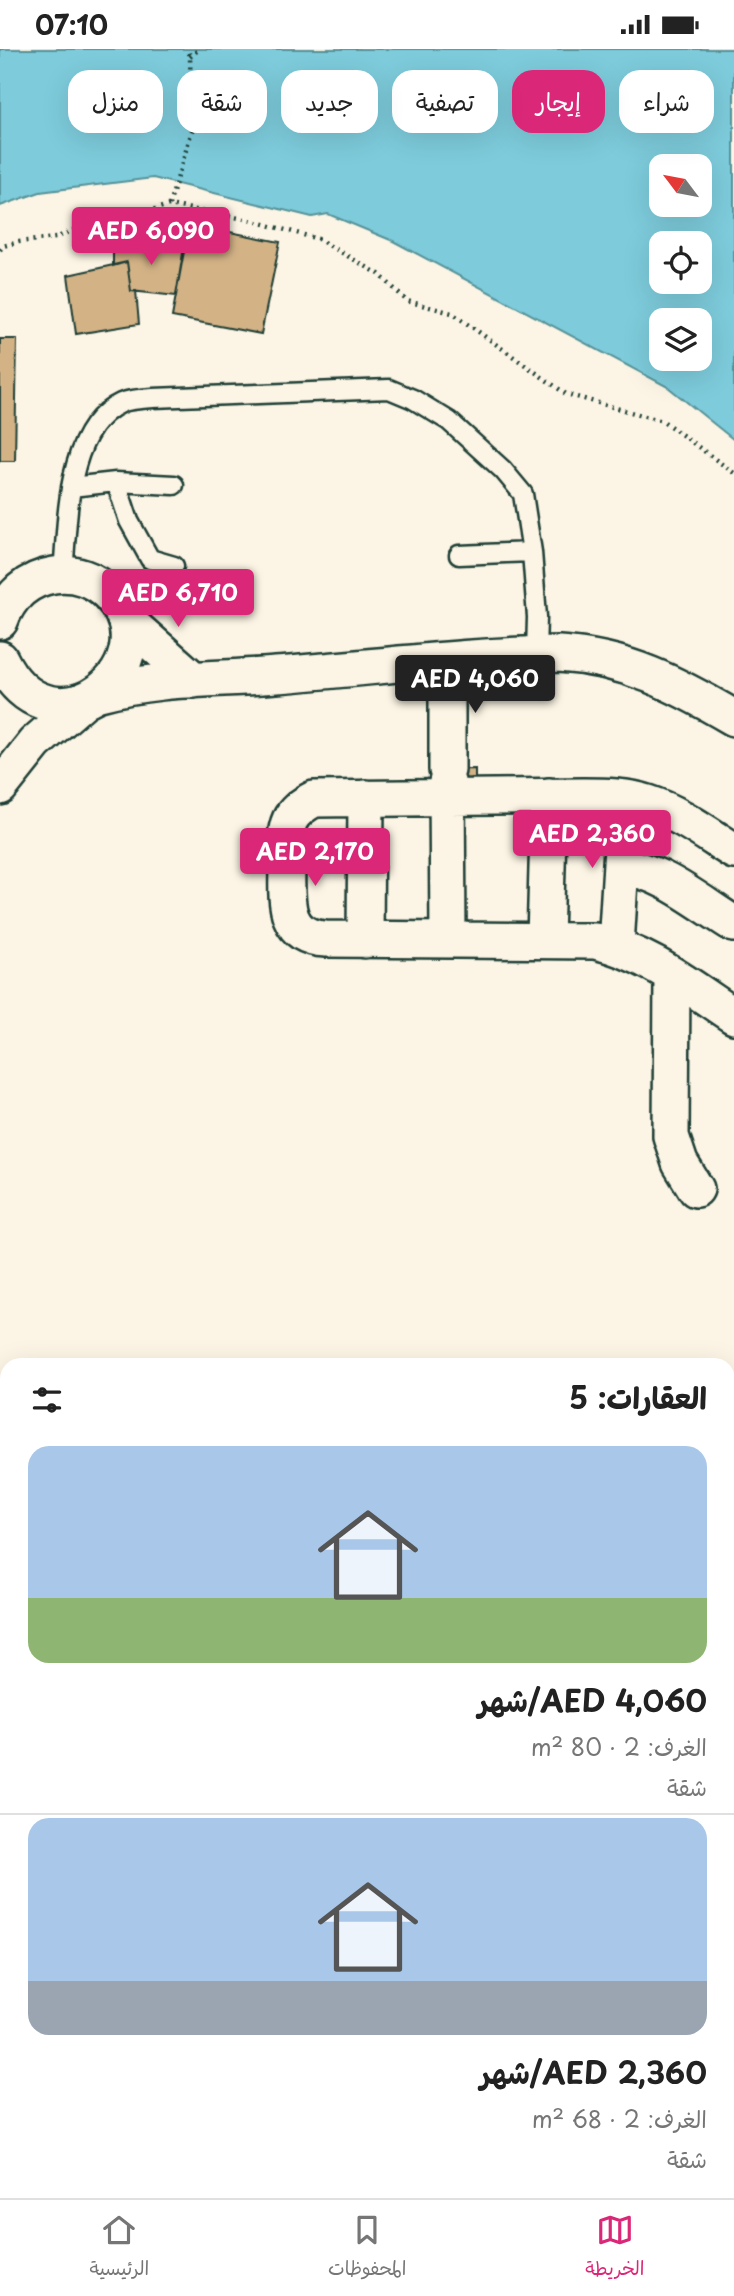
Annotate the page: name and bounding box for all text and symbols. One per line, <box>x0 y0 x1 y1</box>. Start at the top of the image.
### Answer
text: 07:10 <box>35 5 108 44</box>
chip: منزل <box>68 70 163 133</box>
chip: شقة <box>177 70 267 133</box>
chip: جديد <box>281 70 378 133</box>
chip: تصفية <box>392 70 498 133</box>
chip: إيجار <box>512 70 605 133</box>
chip: شراء <box>619 70 714 133</box>
north arrow <box>649 154 712 217</box>
map controls <box>649 154 712 371</box>
pin: AED 6,090 <box>71 207 231 267</box>
text: AED 6,090 <box>88 212 214 247</box>
button: locate <box>649 231 712 294</box>
button: layers <box>649 308 712 371</box>
pin: AED 6,710 <box>98 569 258 629</box>
text: AED 6,710 <box>118 574 238 609</box>
pin: AED 4,060 <box>395 655 555 715</box>
text: AED 4,060 <box>411 660 539 695</box>
pin: AED 2,360 <box>512 811 672 870</box>
text: AED 2,360 <box>529 815 655 850</box>
pin: AED 2,170 <box>235 829 395 888</box>
text: AED 2,170 <box>256 833 374 868</box>
text: العقارات: 5 <box>569 1374 707 1419</box>
icon: filters <box>28 1381 66 1419</box>
icon: home <box>305 1492 431 1618</box>
text: AED 4,060/شهر <box>478 1677 707 1722</box>
text: الغرف: 2 · 80 m² <box>531 1729 707 1764</box>
text: شقة <box>667 1769 707 1804</box>
icon: home <box>305 1864 431 1990</box>
text: AED 2,360/شهر <box>480 2049 707 2094</box>
text: الغرف: 2 · 68 m² <box>532 2101 707 2136</box>
text: شقة <box>667 2141 707 2176</box>
tab: الرئيسية <box>89 2211 149 2285</box>
tab: المحفوظات <box>328 2211 406 2285</box>
tab: الخريطة <box>585 2211 645 2285</box>

